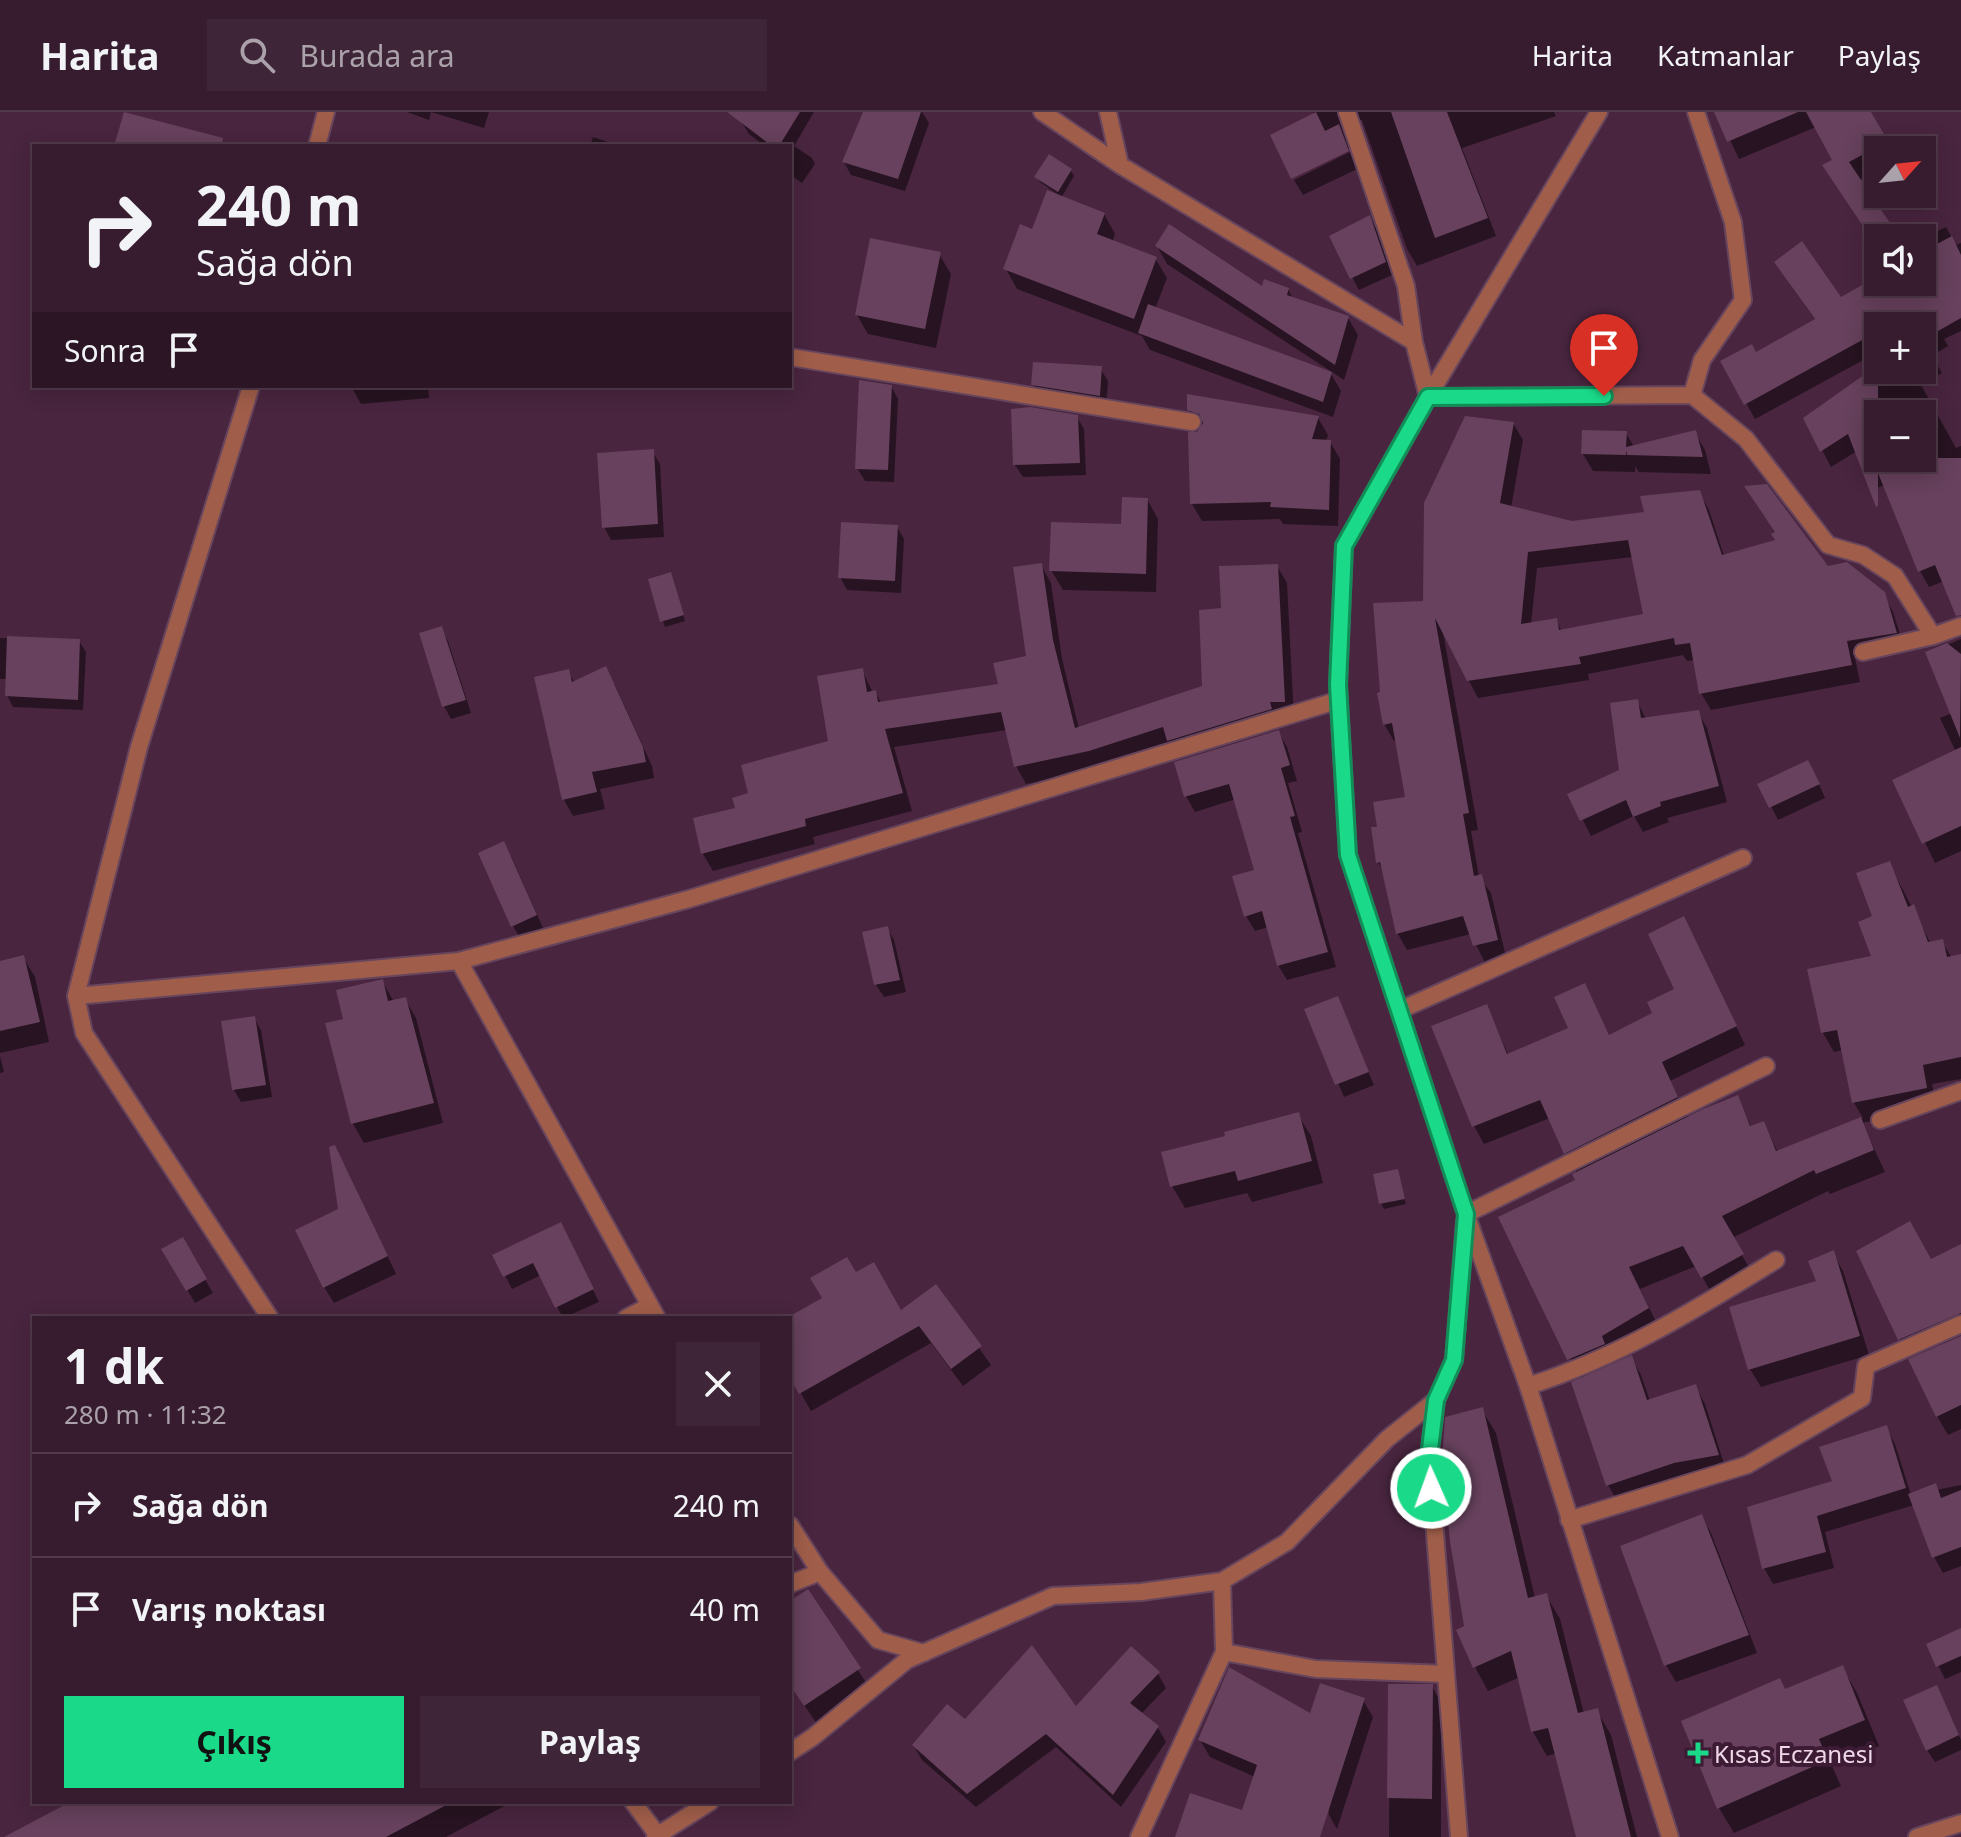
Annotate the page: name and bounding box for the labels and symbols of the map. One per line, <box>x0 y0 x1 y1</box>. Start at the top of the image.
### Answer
north arrow <box>1864 136 1936 208</box>
pin <box>1570 314 1638 396</box>
position arrow <box>1389 1446 1473 1530</box>
place label: Kısas Eczanesi <box>1714 1737 1873 1770</box>
marker: Kısas Eczanesi <box>1689 1744 1707 1762</box>

